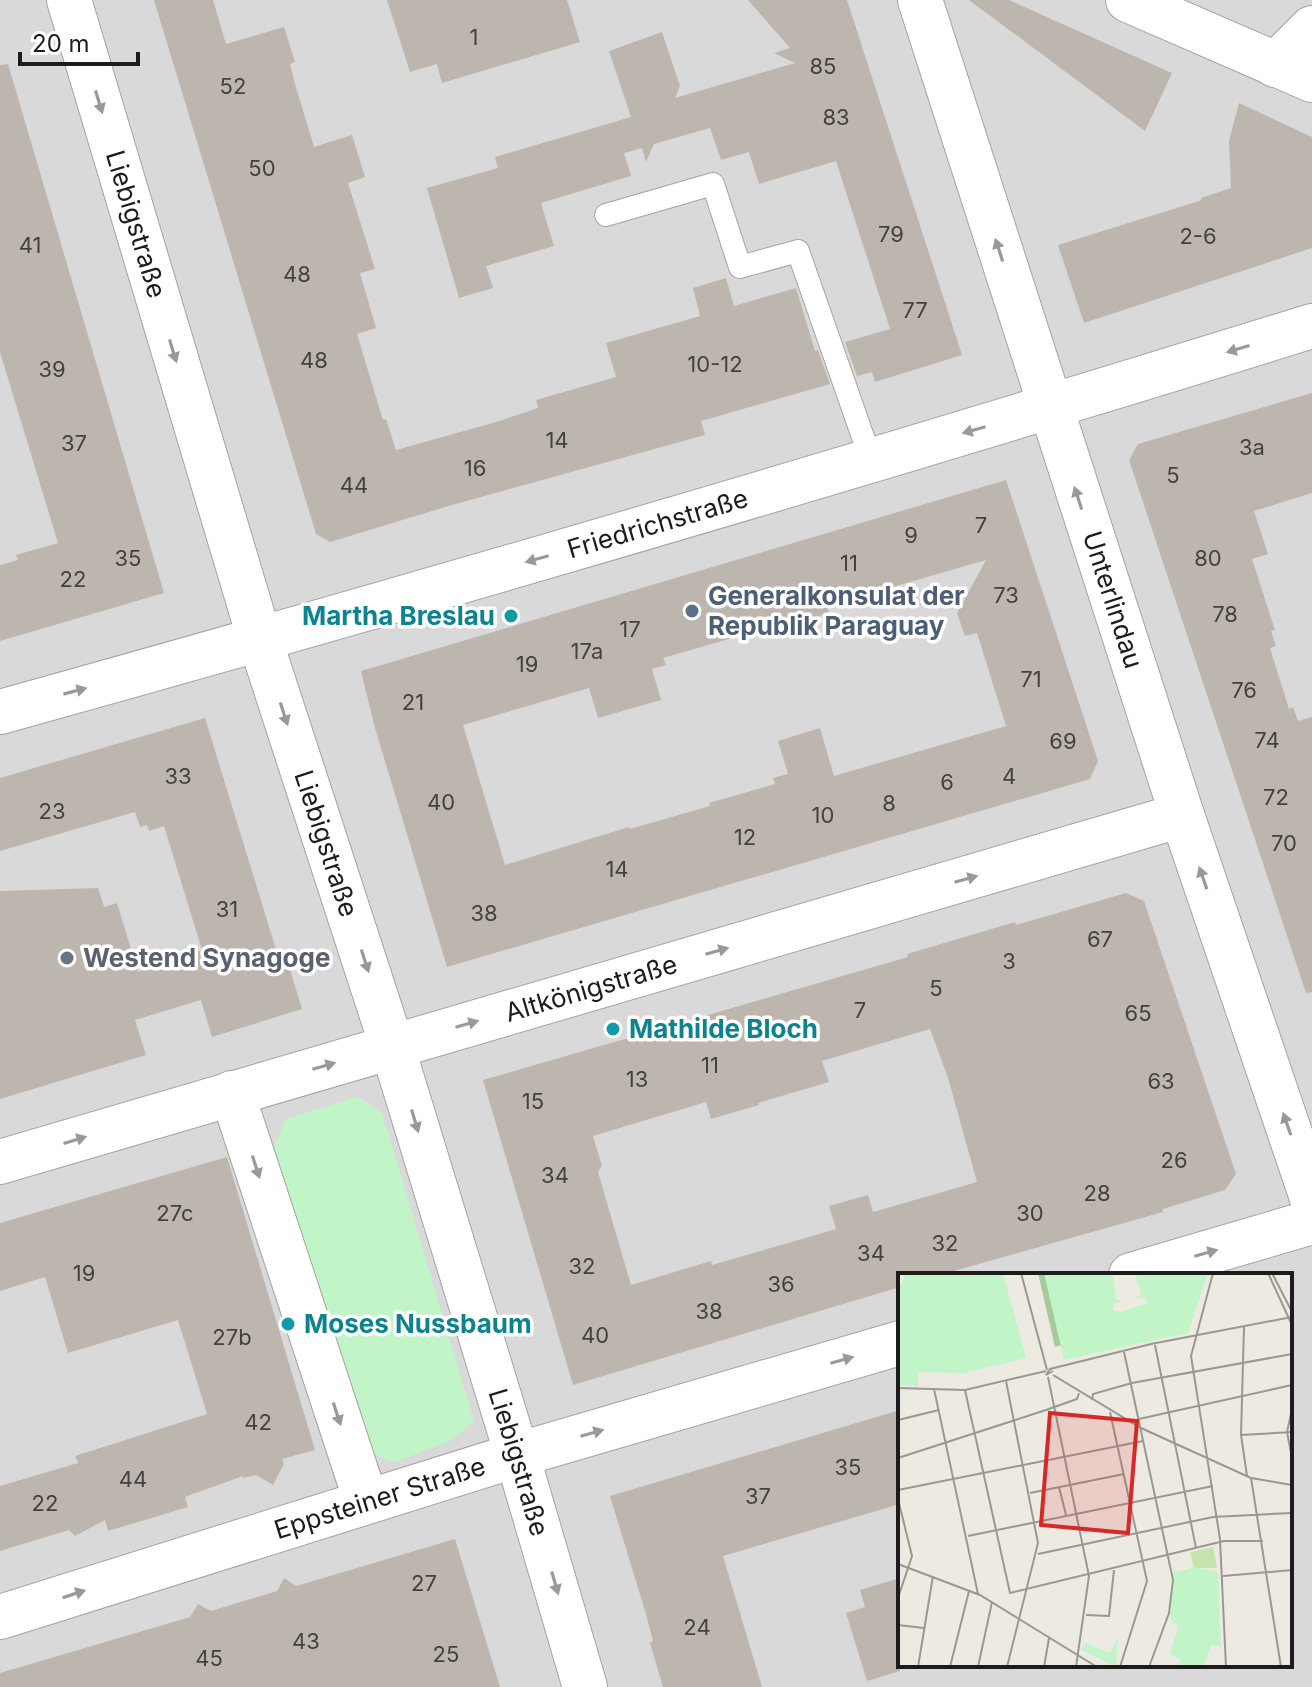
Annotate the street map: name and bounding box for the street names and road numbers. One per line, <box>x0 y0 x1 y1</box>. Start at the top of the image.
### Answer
street label: Liebigstraße <box>100 147 173 301</box>
street label: Friedrichstraße <box>563 482 751 565</box>
street label: Unterlindau <box>1077 527 1150 672</box>
street label: Liebigstraße <box>288 766 365 921</box>
street label: Altkönigstraße <box>501 948 681 1028</box>
street label: Liebigstraße <box>483 1385 556 1539</box>
street label: Eppsteiner Straße <box>270 1450 489 1545</box>

